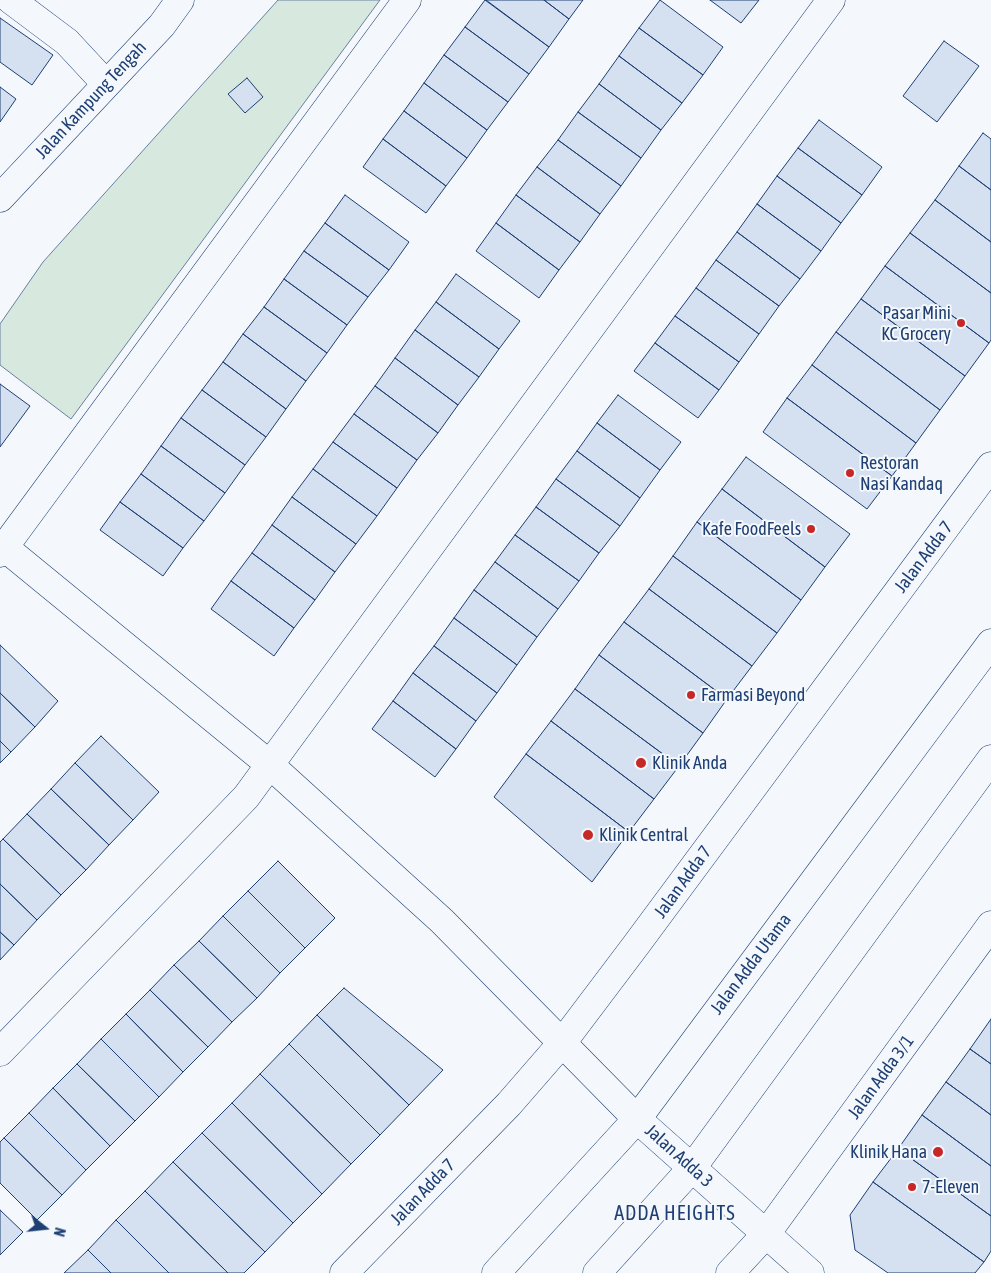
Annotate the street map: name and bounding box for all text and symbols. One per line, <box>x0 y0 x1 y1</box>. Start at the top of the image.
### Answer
street label: Jalan Kampung Tengah <box>31 37 151 163</box>
place label: Pasar Mini KC Grocery <box>881 302 951 344</box>
marker: Pasar Mini KC Grocery <box>955 317 967 329</box>
place label: Restoran Nasi Kandaq <box>860 452 943 494</box>
marker: Restoran Nasi Kandaq <box>844 467 856 479</box>
street label: Jalan Adda 7 <box>890 517 958 597</box>
place label: Kafe FoodFeels <box>702 518 801 540</box>
marker: Kafe FoodFeels <box>805 523 817 535</box>
place label: Farmasi Beyond <box>701 684 805 706</box>
marker: Farmasi Beyond <box>685 689 697 701</box>
place label: Klinik Anda <box>652 752 727 774</box>
marker: Klinik Anda <box>634 756 648 770</box>
place label: Klinik Central <box>599 824 688 846</box>
marker: Klinik Central <box>581 828 595 842</box>
street label: Jalan Adda 7 <box>650 842 716 922</box>
street label: Jalan Adda Utama <box>706 909 796 1019</box>
street label: Jalan Adda 3/1 <box>843 1031 919 1123</box>
street label: Jalan Adda 3 <box>641 1120 717 1192</box>
place label: Klinik Hana <box>850 1141 927 1163</box>
marker: Klinik Hana <box>931 1145 945 1159</box>
street label: Jalan Adda 7 <box>386 1154 460 1230</box>
place label: 7-Eleven <box>922 1176 979 1198</box>
marker: 7-Eleven <box>906 1181 918 1193</box>
district label: ADDA HEIGHTS <box>613 1202 737 1226</box>
north arrow <box>20 1203 70 1253</box>
text: N <box>51 1226 68 1238</box>

